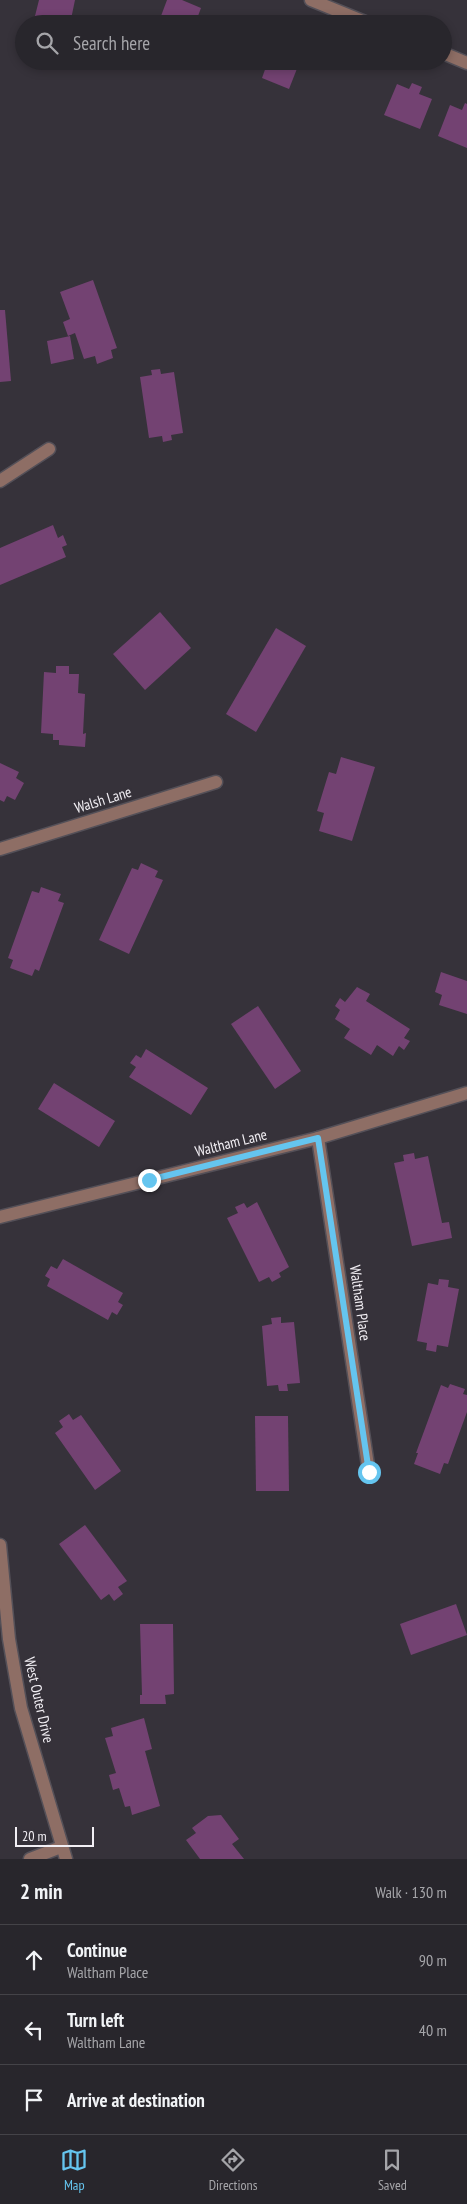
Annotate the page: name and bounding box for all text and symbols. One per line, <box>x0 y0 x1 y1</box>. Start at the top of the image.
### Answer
search box <box>15 15 452 70</box>
icon: search <box>33 29 61 57</box>
text: Search here <box>73 31 150 55</box>
street label: Walsh Lane <box>72 782 134 817</box>
street label: Waltham Lane <box>193 1124 269 1161</box>
route end <box>138 1169 161 1192</box>
street label: Waltham Place <box>346 1264 375 1342</box>
route start <box>358 1461 381 1484</box>
street label: West Outer Drive <box>20 1655 59 1745</box>
scale bar <box>15 1824 94 1847</box>
text: 20 m <box>22 1827 47 1845</box>
text: 2 min <box>20 1878 62 1905</box>
text: Walk · 130 m <box>375 1882 447 1902</box>
text: Continue <box>67 1938 127 1962</box>
icon: ahead <box>20 1946 48 1974</box>
text: 90 m <box>419 1950 447 1970</box>
text: Waltham Place <box>67 1962 148 1982</box>
text: Turn left <box>67 2008 124 2032</box>
icon: left <box>20 2016 48 2044</box>
text: 40 m <box>419 2020 447 2040</box>
text: Waltham Lane <box>67 2032 145 2052</box>
icon: arrive <box>20 2086 48 2114</box>
text: Arrive at destination <box>67 2088 205 2112</box>
tab: Map <box>60 2146 88 2194</box>
tab: Directions <box>209 2146 257 2194</box>
tab: Saved <box>378 2146 407 2194</box>

